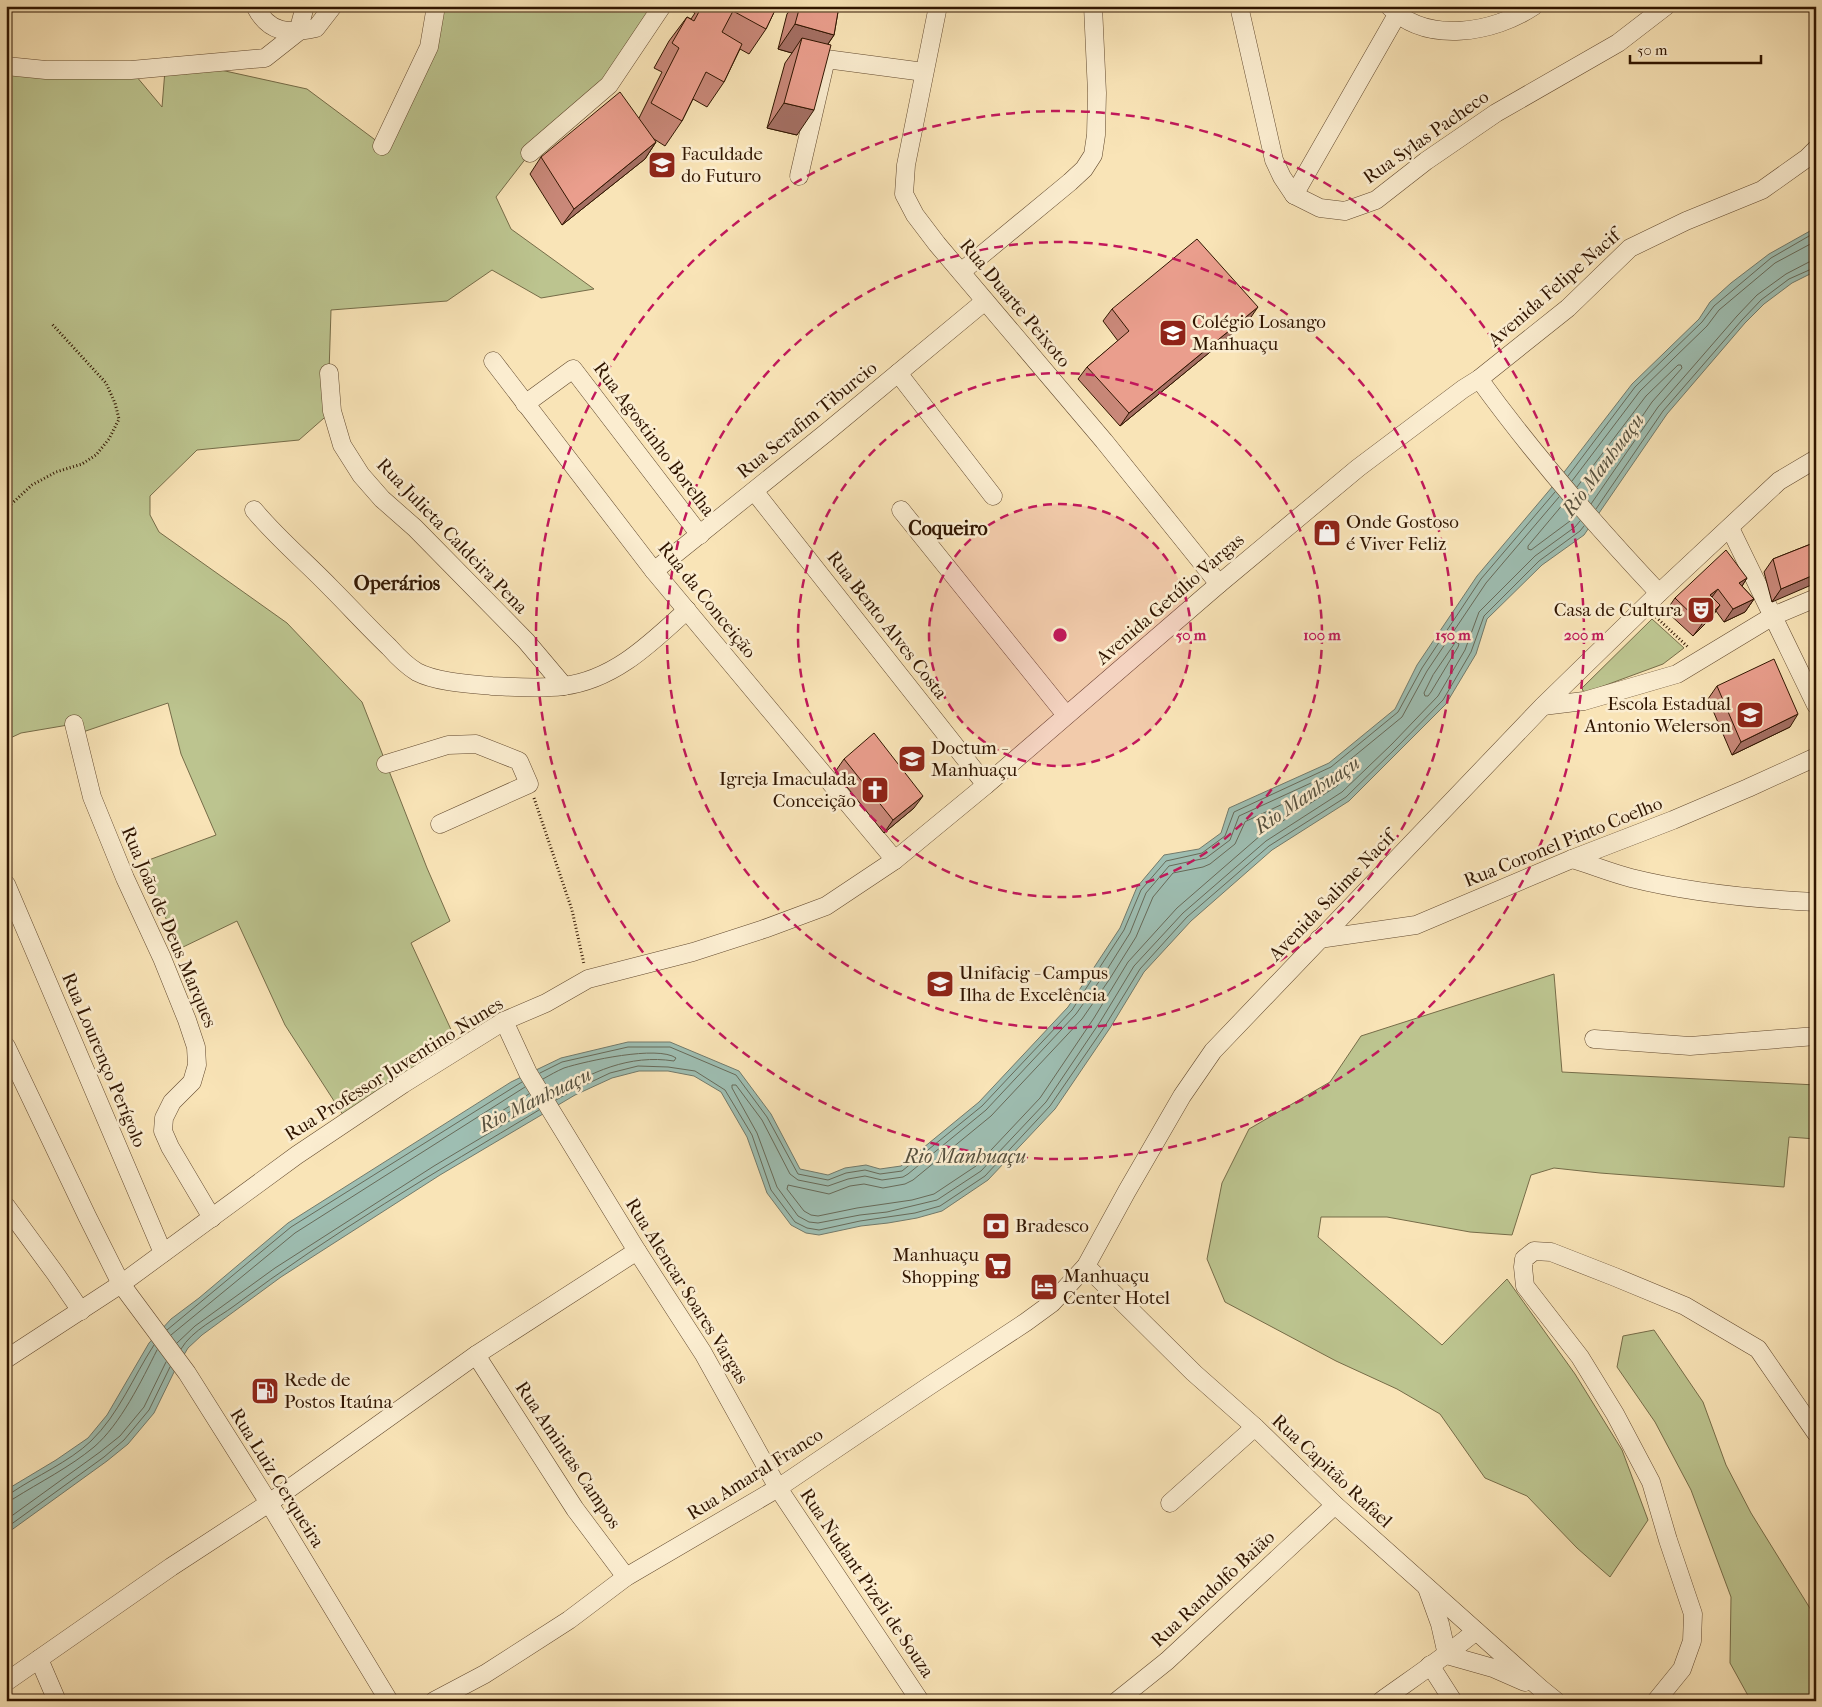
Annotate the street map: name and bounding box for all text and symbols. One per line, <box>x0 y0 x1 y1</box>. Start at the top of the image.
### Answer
scale bar <box>1630 32 1761 64</box>
text: 50 m <box>1637 41 1668 59</box>
street label: Rua Sylas Pacheco <box>1359 85 1493 188</box>
place label: Faculdade do Futuro <box>681 143 763 187</box>
school or university icon: Faculdade do Futuro <box>647 150 677 180</box>
street label: Avenida Felipe Nacif <box>1483 222 1627 352</box>
street label: Rua Duarte Peixoto <box>955 234 1075 372</box>
place label: Colégio Losango Manhuaçu <box>1192 311 1326 355</box>
school or university icon: Colégio Losango Manhuaçu <box>1158 318 1188 348</box>
street label: Rua Agostinho Borelha <box>589 357 719 521</box>
street label: Rua Serafim Tiburcio <box>733 357 882 483</box>
water label: Rio Manhuaçu <box>1556 409 1649 522</box>
street label: Rua Julieta Caldeira Pena <box>372 454 532 618</box>
place label: Onde Gostoso é Viver Feliz <box>1346 511 1459 555</box>
district label: Coqueiro <box>908 517 988 540</box>
shop icon: Onde Gostoso é Viver Feliz <box>1312 518 1342 548</box>
street label: Avenida Getúlio Vargas <box>1091 529 1249 670</box>
street label: Rua da Conceição <box>653 537 761 663</box>
street label: Rua Bento Alves Costa <box>822 546 952 704</box>
district label: Operários <box>354 572 441 595</box>
theatre icon: Casa de Cultura <box>1686 595 1716 625</box>
place label: Casa de Cultura <box>1554 599 1682 621</box>
centre of rings <box>1051 626 1069 644</box>
text: 50 m <box>1176 626 1207 644</box>
text: 100 m <box>1303 626 1341 644</box>
text: 150 m <box>1435 626 1471 644</box>
text: 200 m <box>1564 626 1604 644</box>
place label: Escola Estadual Antonio Welerson <box>1583 693 1731 737</box>
school or university icon: Escola Estadual Antonio Welerson <box>1735 700 1765 730</box>
place label: Doctum - Manhuaçu <box>931 737 1018 781</box>
school or university icon: Doctum - Manhuaçu <box>897 744 927 774</box>
water label: Rio Manhuaçu <box>1248 751 1364 840</box>
place label: Igreja Imaculada Conceição <box>719 768 856 812</box>
church icon: Igreja Imaculada Conceição <box>860 775 890 805</box>
street label: Rua Coronel Pinto Coelho <box>1461 792 1666 892</box>
street label: Rua João de Deus Marques <box>117 823 221 1031</box>
street label: Avenida Salime Nacif <box>1264 824 1402 966</box>
place label: Unifacig - Campus Ilha de Excelência <box>959 962 1108 1006</box>
street label: Rua Lourenço Perígolo <box>57 969 151 1151</box>
school or university icon: Unifacig - Campus Ilha de Excelência <box>925 969 955 999</box>
street label: Rua Professor Juventino Nunes <box>281 993 507 1145</box>
water label: Rio Manhuaçu <box>473 1063 595 1138</box>
water label: Rio Manhuaçu <box>902 1145 1026 1168</box>
street label: Rua Alencar Soares Vargas <box>621 1194 753 1388</box>
bank icon: Bradesco <box>981 1211 1011 1241</box>
place label: Bradesco <box>1015 1215 1089 1237</box>
place label: Manhuaçu Shopping <box>893 1244 980 1288</box>
supermarket icon: Manhuaçu Shopping <box>983 1251 1013 1281</box>
place label: Manhuaçu Center Hotel <box>1063 1265 1170 1309</box>
hotel icon: Manhuaçu Center Hotel <box>1029 1272 1059 1302</box>
place label: Rede de Postos Itaúna <box>284 1369 393 1413</box>
fuel station icon: Rede de Postos Itaúna <box>250 1376 280 1406</box>
street label: Rua Amintas Campos <box>511 1377 625 1533</box>
street label: Rua Luiz Cerqueira <box>225 1404 329 1552</box>
street label: Rua Capitão Rafael <box>1267 1410 1397 1532</box>
street label: Rua Amaral Franco <box>683 1423 827 1525</box>
street label: Rua Nudant Pizeli de Souza <box>795 1484 939 1682</box>
street label: Rua Randolfo Baião <box>1147 1526 1280 1652</box>

